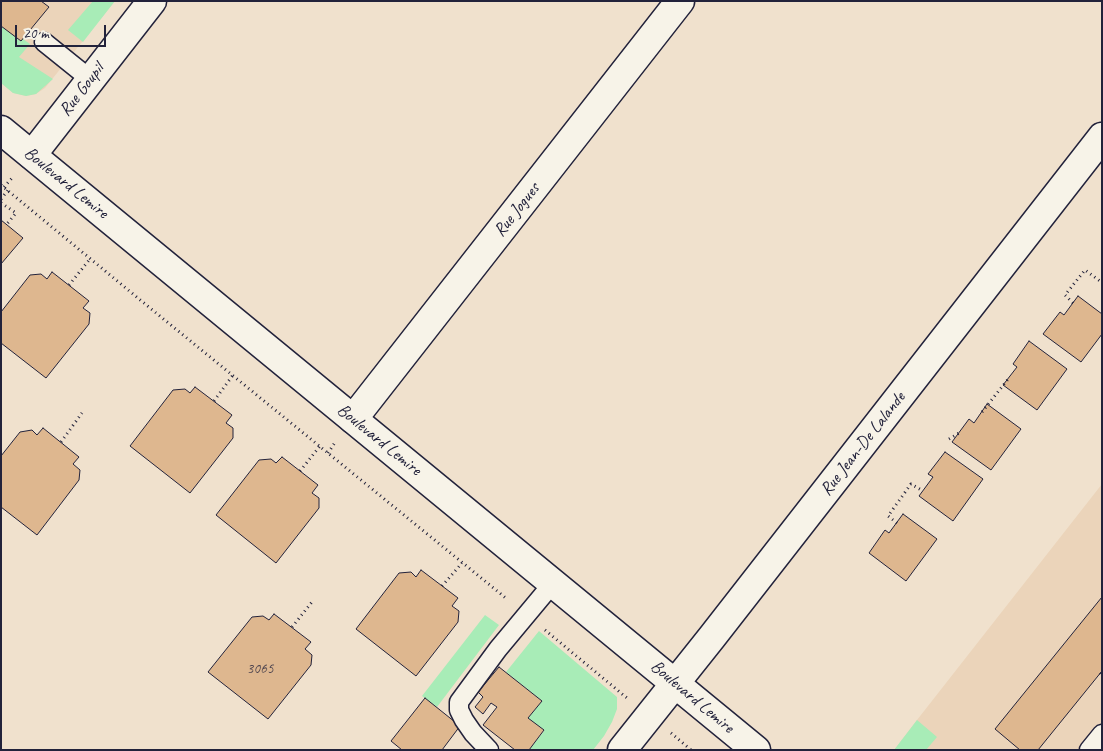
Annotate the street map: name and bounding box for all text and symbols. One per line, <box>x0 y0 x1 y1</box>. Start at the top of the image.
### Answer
scale bar <box>18 15 109 47</box>
text: 20 m <box>23 24 49 43</box>
street label: Rue Goupil <box>55 59 109 121</box>
street label: Boulevard Lemire <box>19 142 113 224</box>
street label: Rue Jogues <box>489 179 545 241</box>
street label: Rue Jean-De Lalande <box>816 388 910 500</box>
street label: Boulevard Lemire <box>332 399 426 481</box>
street label: Boulevard Lemire <box>646 656 738 738</box>
house number: 3065 <box>247 660 273 678</box>

